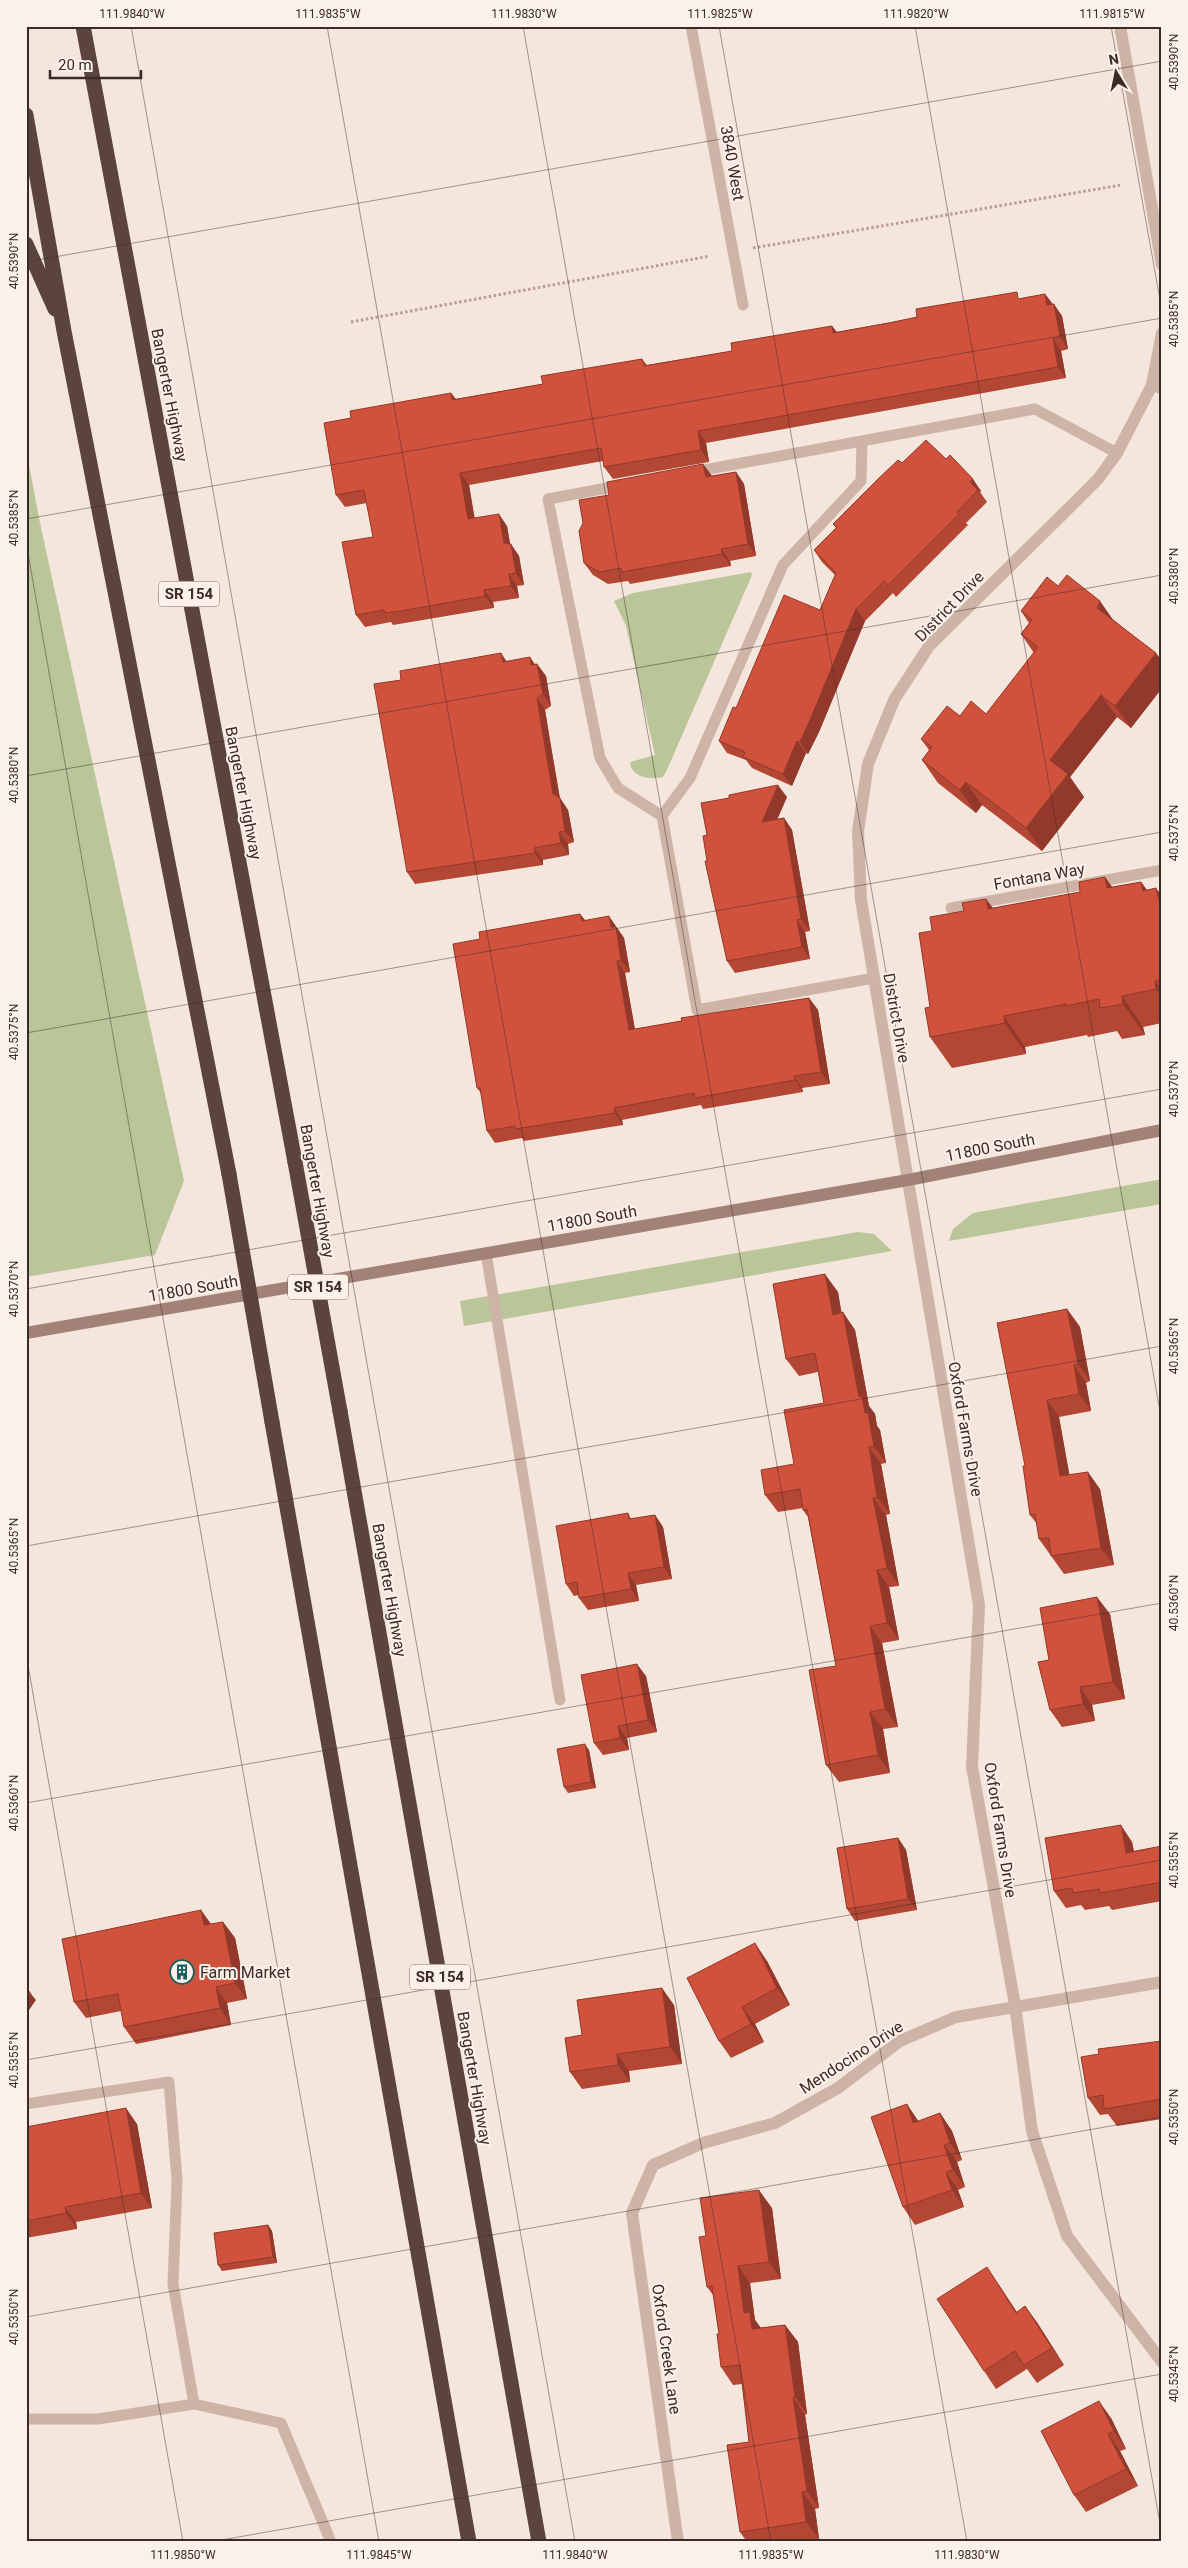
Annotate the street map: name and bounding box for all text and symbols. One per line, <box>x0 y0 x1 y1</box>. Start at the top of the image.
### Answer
text: 111.9840°W <box>99 7 165 21</box>
text: 111.9835°W <box>295 7 361 21</box>
text: 111.9830°W <box>491 7 557 21</box>
text: 111.9825°W <box>687 7 753 21</box>
text: 111.9820°W <box>883 7 949 21</box>
text: 111.9815°W <box>1079 7 1145 21</box>
text: 40.5390°N <box>1167 34 1181 90</box>
scale bar <box>50 48 141 80</box>
north arrow <box>1090 48 1140 98</box>
text: N <box>1107 50 1120 68</box>
text: 20 m <box>58 56 92 74</box>
street label: 3840 West <box>717 124 748 202</box>
text: 40.5390°N <box>7 233 21 289</box>
text: 40.5385°N <box>1167 291 1181 347</box>
street label: Bangerter Highway <box>147 327 192 464</box>
text: 40.5385°N <box>7 490 21 546</box>
text: 40.5380°N <box>1167 548 1181 604</box>
street label: District Drive <box>911 567 988 646</box>
road number: SR 154 <box>159 582 219 606</box>
street label: Bangerter Highway <box>221 725 266 862</box>
text: 40.5380°N <box>7 747 21 803</box>
text: 40.5375°N <box>1167 805 1181 861</box>
street label: Fontana Way <box>992 859 1087 894</box>
street label: District Drive <box>879 972 914 1064</box>
text: 40.5375°N <box>7 1004 21 1060</box>
text: 40.5370°N <box>1167 1061 1181 1117</box>
street label: Bangerter Highway <box>296 1123 339 1260</box>
street label: 11800 South <box>944 1130 1036 1165</box>
street label: 11800 South <box>546 1201 638 1236</box>
text: 40.5370°N <box>7 1261 21 1317</box>
street label: 11800 South <box>147 1271 239 1306</box>
road number: SR 154 <box>288 1274 348 1300</box>
text: 40.5365°N <box>1167 1318 1181 1374</box>
street label: Oxford Farms Drive <box>944 1360 987 1498</box>
text: 40.5365°N <box>7 1518 21 1574</box>
street label: Bangerter Highway <box>368 1522 411 1659</box>
text: 40.5360°N <box>1167 1575 1181 1631</box>
street label: Oxford Farms Drive <box>980 1761 1021 1899</box>
text: 40.5360°N <box>7 1775 21 1831</box>
text: 40.5355°N <box>1167 1832 1181 1888</box>
building icon: Farm Market <box>169 1959 195 1985</box>
place label: Farm Market <box>200 1963 290 1982</box>
road number: SR 154 <box>410 1964 470 1990</box>
street label: Bangerter Highway <box>453 2010 496 2147</box>
street label: Mendocino Drive <box>796 2017 907 2098</box>
text: 40.5355°N <box>7 2032 21 2088</box>
text: 40.5350°N <box>1167 2089 1181 2145</box>
street label: Oxford Creek Lane <box>648 2283 685 2415</box>
text: 40.5350°N <box>7 2289 21 2345</box>
text: 40.5345°N <box>1167 2346 1181 2402</box>
text: 111.9850°W <box>150 2548 216 2562</box>
text: 111.9845°W <box>346 2548 412 2562</box>
text: 111.9840°W <box>542 2548 608 2562</box>
text: 111.9835°W <box>738 2548 804 2562</box>
text: 111.9830°W <box>934 2548 1000 2562</box>

